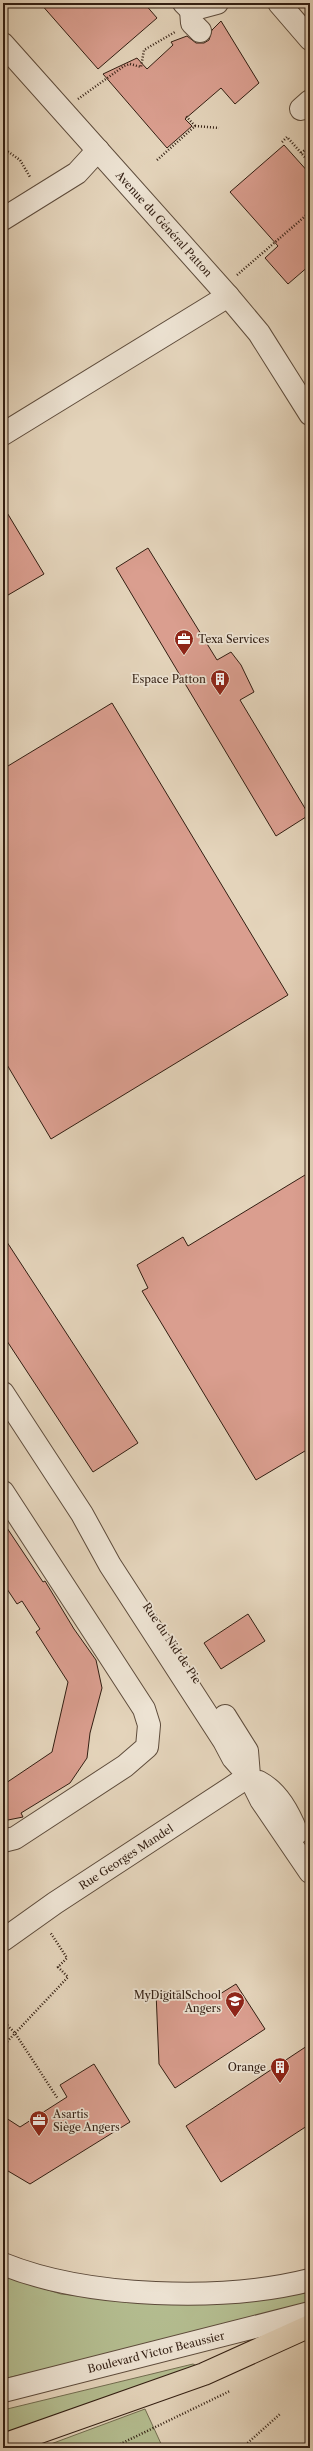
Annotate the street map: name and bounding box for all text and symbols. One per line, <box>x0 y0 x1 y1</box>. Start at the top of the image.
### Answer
street label: Avenue du Général Patton <box>112 168 215 280</box>
office icon: Texa Services <box>173 628 195 656</box>
place label: Texa Services <box>198 632 270 646</box>
building icon: Espace Patton <box>209 668 231 696</box>
place label: Espace Patton <box>132 672 206 686</box>
street label: Rue du Nid de Pie <box>140 1600 204 1686</box>
street label: Rue Georges Mandel <box>76 1821 176 1893</box>
place label: MyDigitalSchool Angers <box>134 1988 222 2015</box>
school or university icon: MyDigitalSchool Angers <box>224 1990 246 2018</box>
building icon: Orange <box>269 2056 291 2084</box>
place label: Orange <box>228 2060 266 2074</box>
place label: Asartis Siège Angers <box>52 2107 120 2134</box>
office icon: Asartis Siège Angers <box>28 2109 50 2137</box>
street label: Boulevard Victor Beaussier <box>86 2328 226 2376</box>

